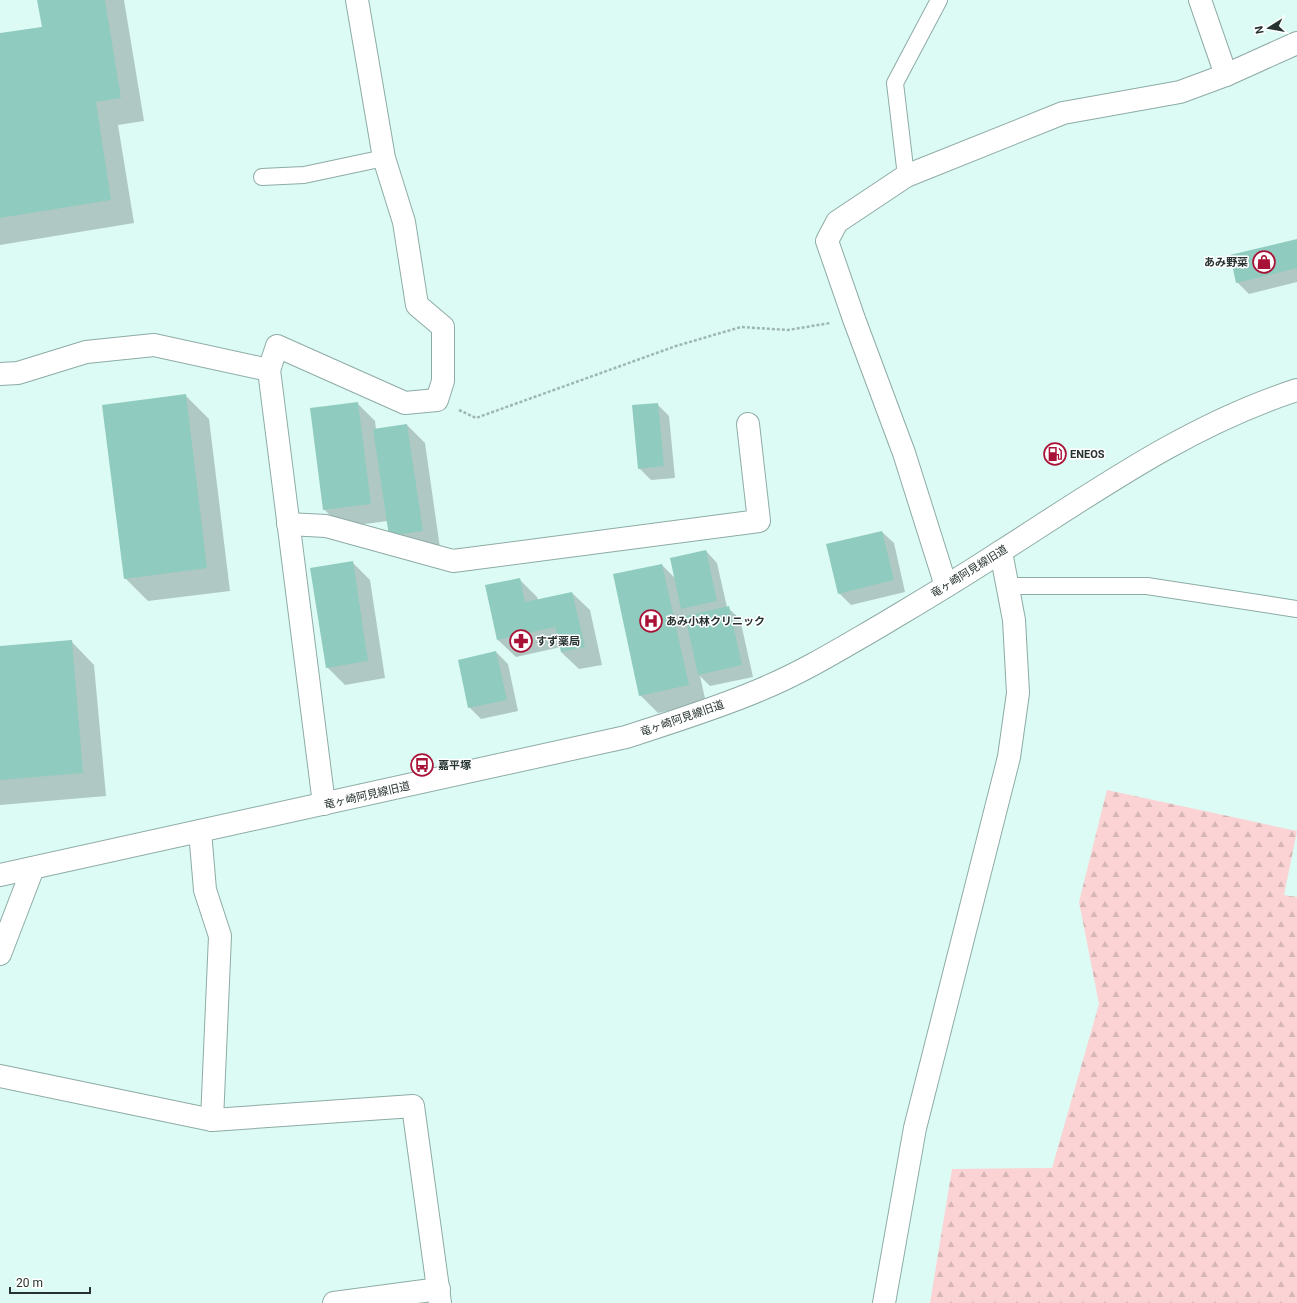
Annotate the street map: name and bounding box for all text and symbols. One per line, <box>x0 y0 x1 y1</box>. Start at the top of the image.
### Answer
north arrow <box>1249 8 1289 48</box>
text: N <box>1253 25 1267 35</box>
shop icon: あみ野菜 <box>1251 249 1277 275</box>
place label: あみ野菜 <box>1204 256 1248 269</box>
fuel station icon: ENEOS <box>1042 441 1068 467</box>
place label: ENEOS <box>1070 448 1105 461</box>
street label: 竜ヶ崎阿見線旧道 <box>929 543 1010 600</box>
hospital icon: あみ小林クリニック <box>638 608 664 634</box>
place label: あみ小林クリニック <box>666 615 765 628</box>
pharmacy icon: すず薬局 <box>508 628 534 654</box>
place label: すず薬局 <box>536 635 580 648</box>
street label: 竜ヶ崎阿見線旧道 <box>638 698 726 739</box>
bus stop icon: 嘉平塚 <box>409 752 435 778</box>
place label: 嘉平塚 <box>438 759 472 772</box>
street label: 竜ヶ崎阿見線旧道 <box>323 779 411 812</box>
scale bar <box>10 1269 90 1295</box>
text: 20 m <box>16 1276 43 1290</box>

